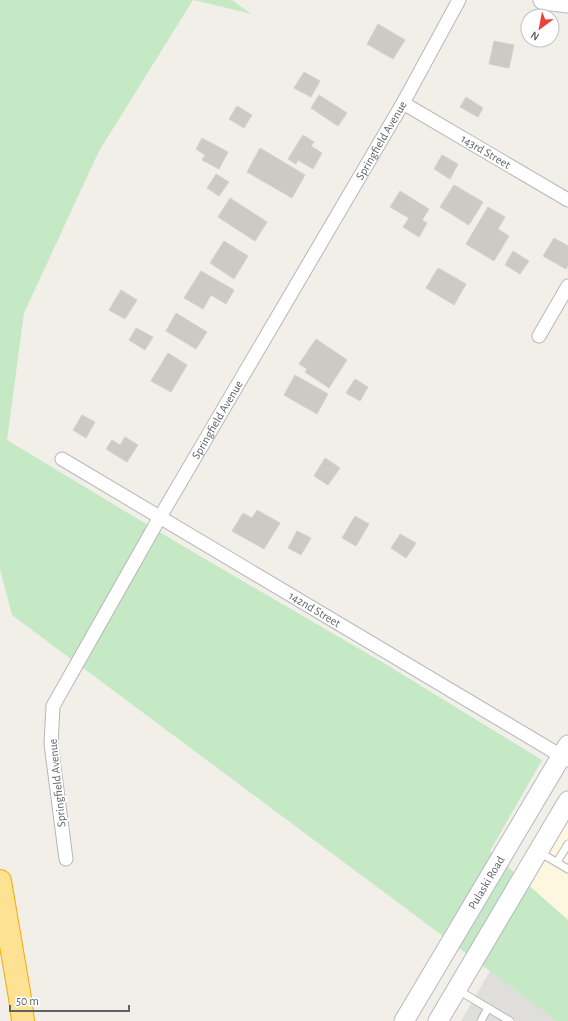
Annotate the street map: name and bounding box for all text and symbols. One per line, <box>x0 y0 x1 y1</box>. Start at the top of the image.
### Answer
north arrow <box>520 8 560 48</box>
text: N <box>529 29 541 43</box>
street label: Springfield Avenue <box>353 99 409 182</box>
street label: 143rd Street <box>459 132 513 171</box>
street label: Springfield Avenue <box>189 378 245 461</box>
street label: 142nd Street <box>287 589 343 629</box>
street label: Springfield Avenue <box>46 738 68 828</box>
street label: Pulaski Road <box>466 854 507 911</box>
scale bar <box>10 987 129 1013</box>
text: 50 m <box>16 995 39 1007</box>

